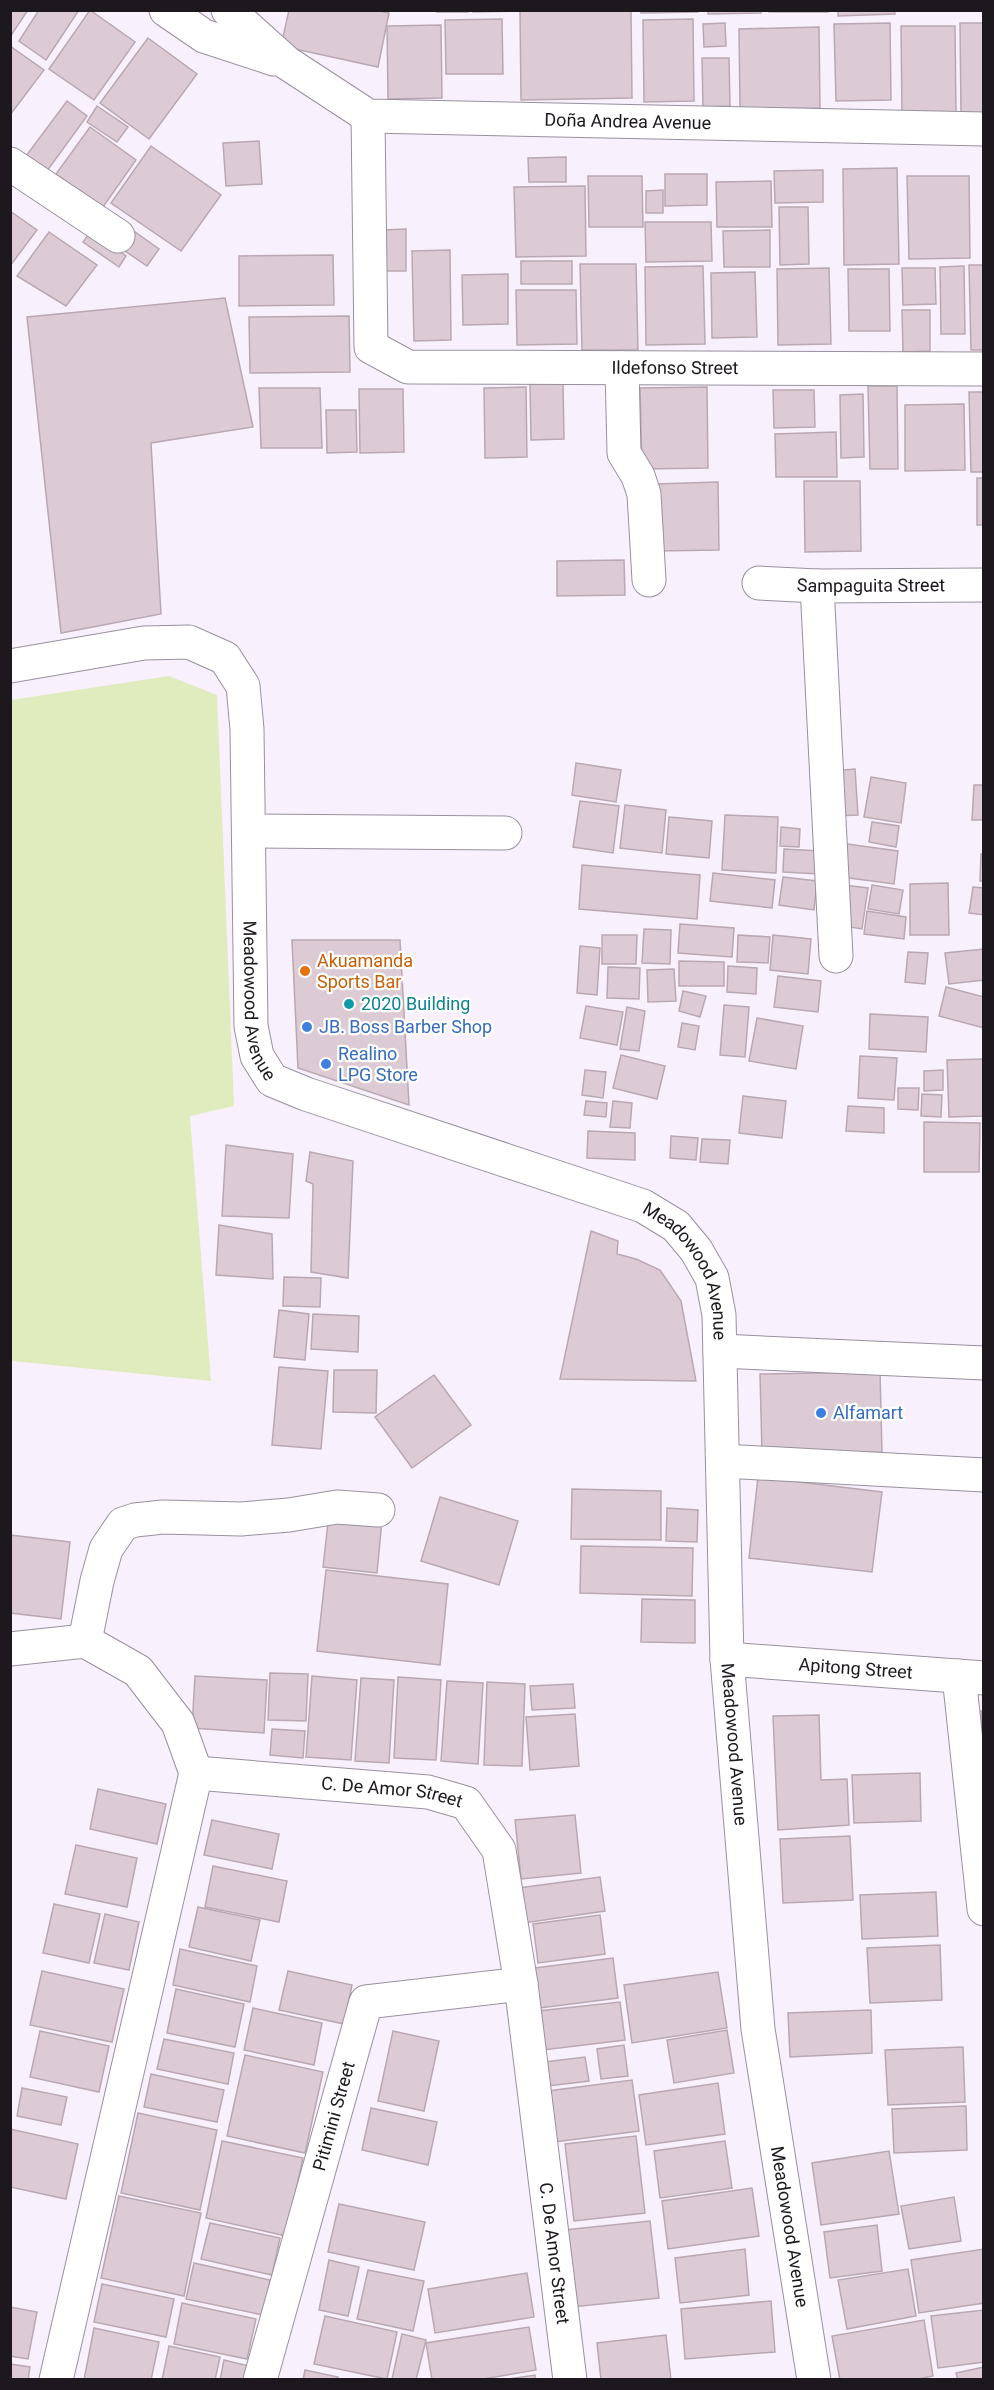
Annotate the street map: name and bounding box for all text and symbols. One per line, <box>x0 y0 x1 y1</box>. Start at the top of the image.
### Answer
street label: Doña Andrea Avenue <box>544 109 711 133</box>
street label: Ildefonso Street <box>611 357 739 378</box>
street label: Sampaguita Street <box>796 574 945 596</box>
street label: Meadowood Avenue <box>240 920 281 1084</box>
place label: Akuamanda Sports Bar <box>317 950 413 992</box>
marker: Akuamanda Sports Bar <box>298 964 312 978</box>
place label: 2020 Building <box>361 993 470 1014</box>
marker: 2020 Building <box>342 997 356 1011</box>
place label: JB. Boss Barber Shop <box>319 1016 492 1037</box>
marker: JB. Boss Barber Shop <box>300 1020 314 1034</box>
place label: Realino LPG Store <box>338 1043 418 1085</box>
marker: Realino LPG Store <box>319 1057 333 1071</box>
street label: Meadowood Avenue <box>639 1198 731 1340</box>
place label: Alfamart <box>833 1402 903 1423</box>
marker: Alfamart <box>814 1406 828 1420</box>
street label: Apitong Street <box>798 1653 914 1683</box>
street label: Meadowood Avenue <box>717 1662 752 1826</box>
street label: C. De Amor Street <box>320 1772 465 1812</box>
street label: Pitimini Street <box>308 2059 359 2173</box>
street label: Meadowood Avenue <box>767 2144 813 2309</box>
street label: C. De Amor Street <box>536 2181 574 2325</box>

